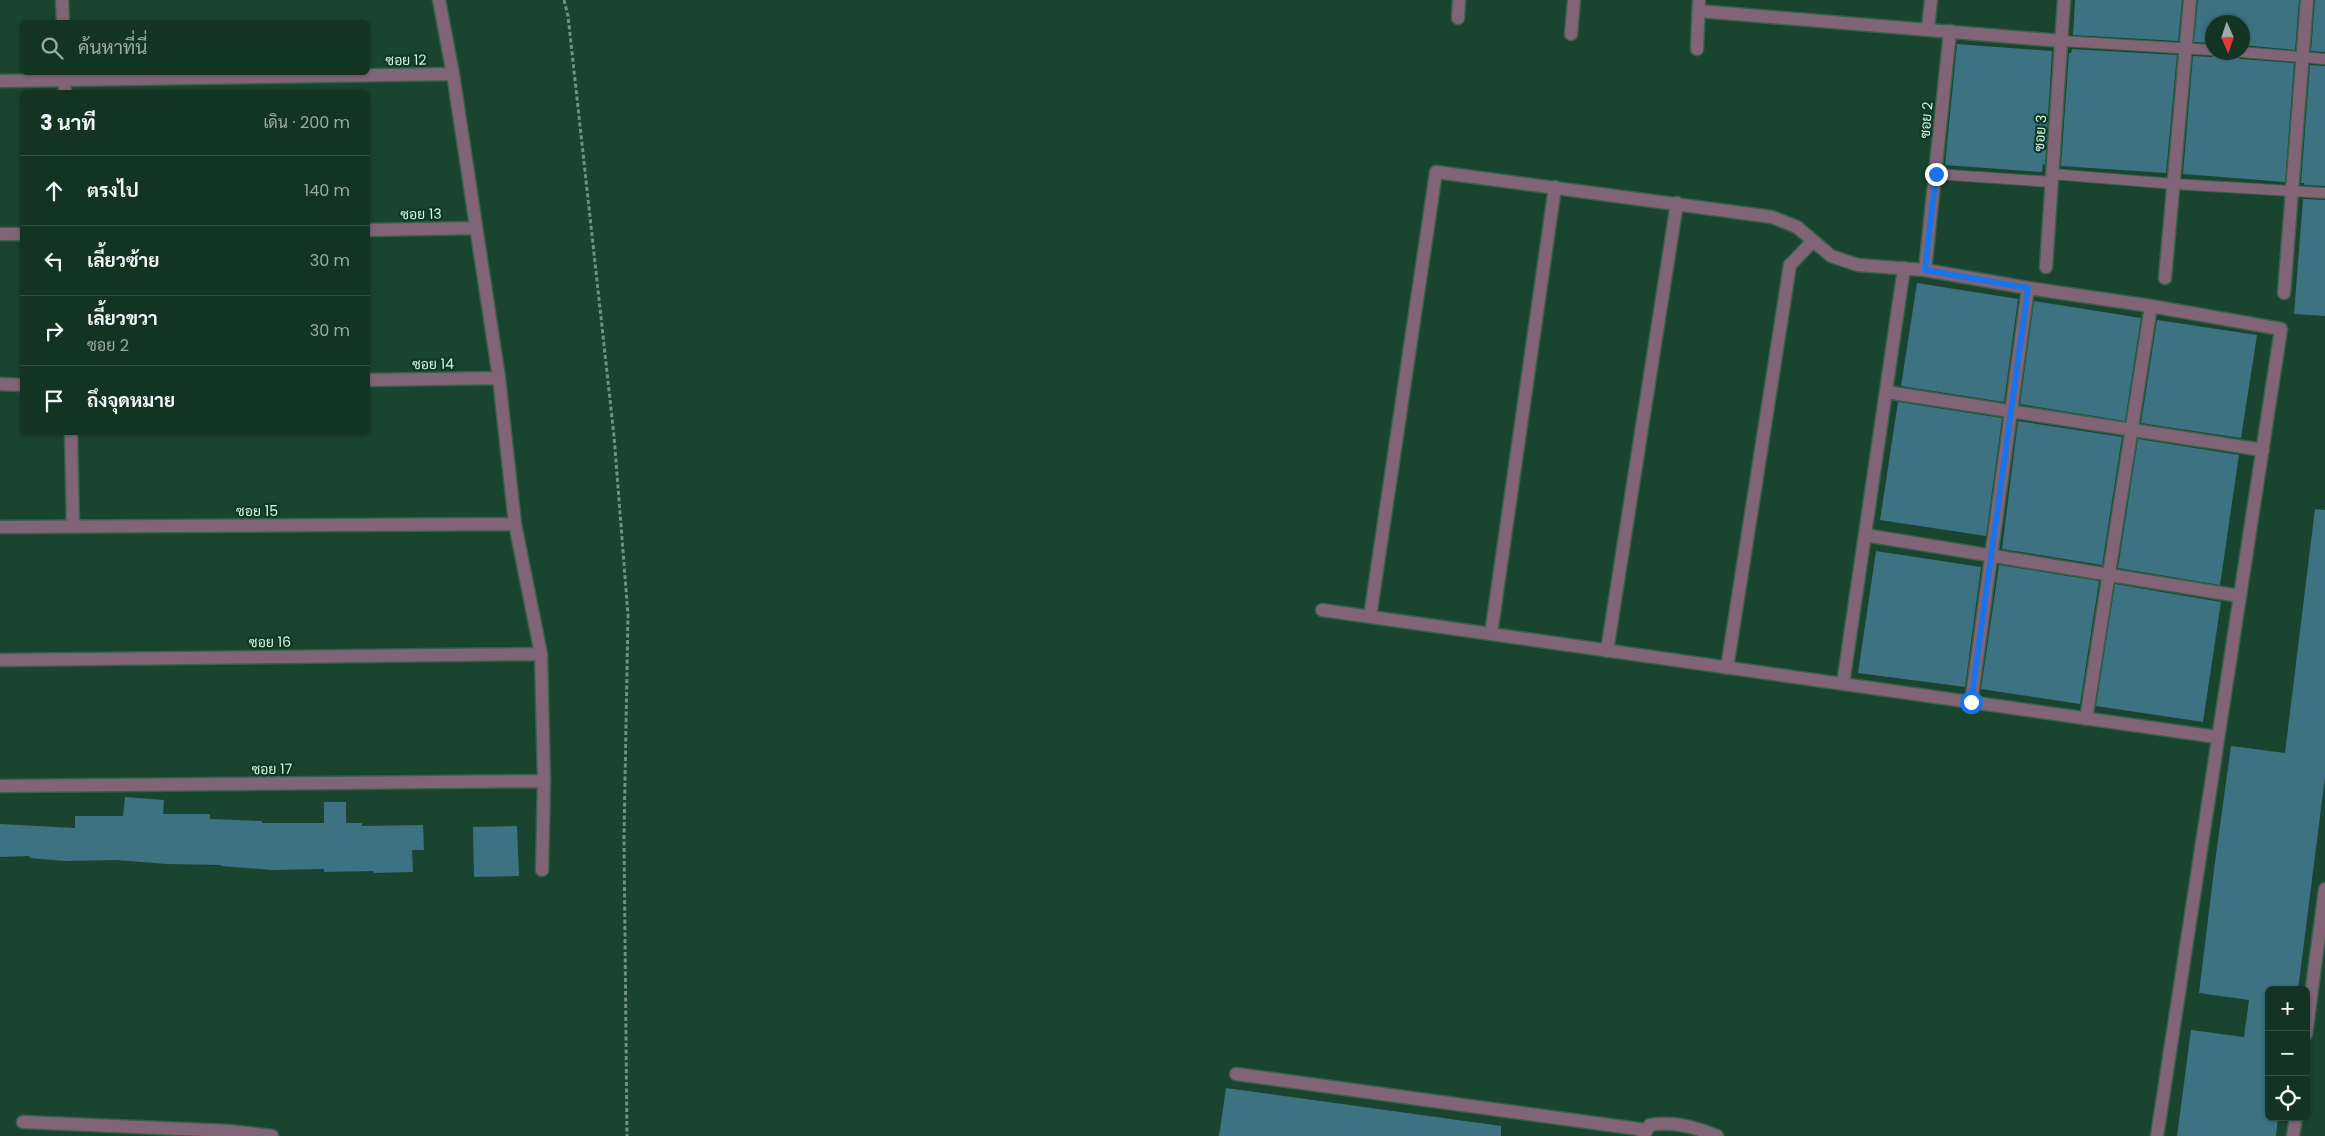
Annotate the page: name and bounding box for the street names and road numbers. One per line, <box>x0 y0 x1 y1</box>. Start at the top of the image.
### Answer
street label: ซอย 12 <box>385 50 427 70</box>
street label: ซอย 2 <box>1914 101 1938 139</box>
street label: ซอย 3 <box>2029 114 2051 152</box>
street label: ซอย 13 <box>400 204 442 224</box>
street label: ซอย 14 <box>412 354 454 374</box>
street label: ซอย 15 <box>236 501 278 521</box>
street label: ซอย 16 <box>249 632 291 652</box>
street label: ซอย 17 <box>251 759 293 779</box>

